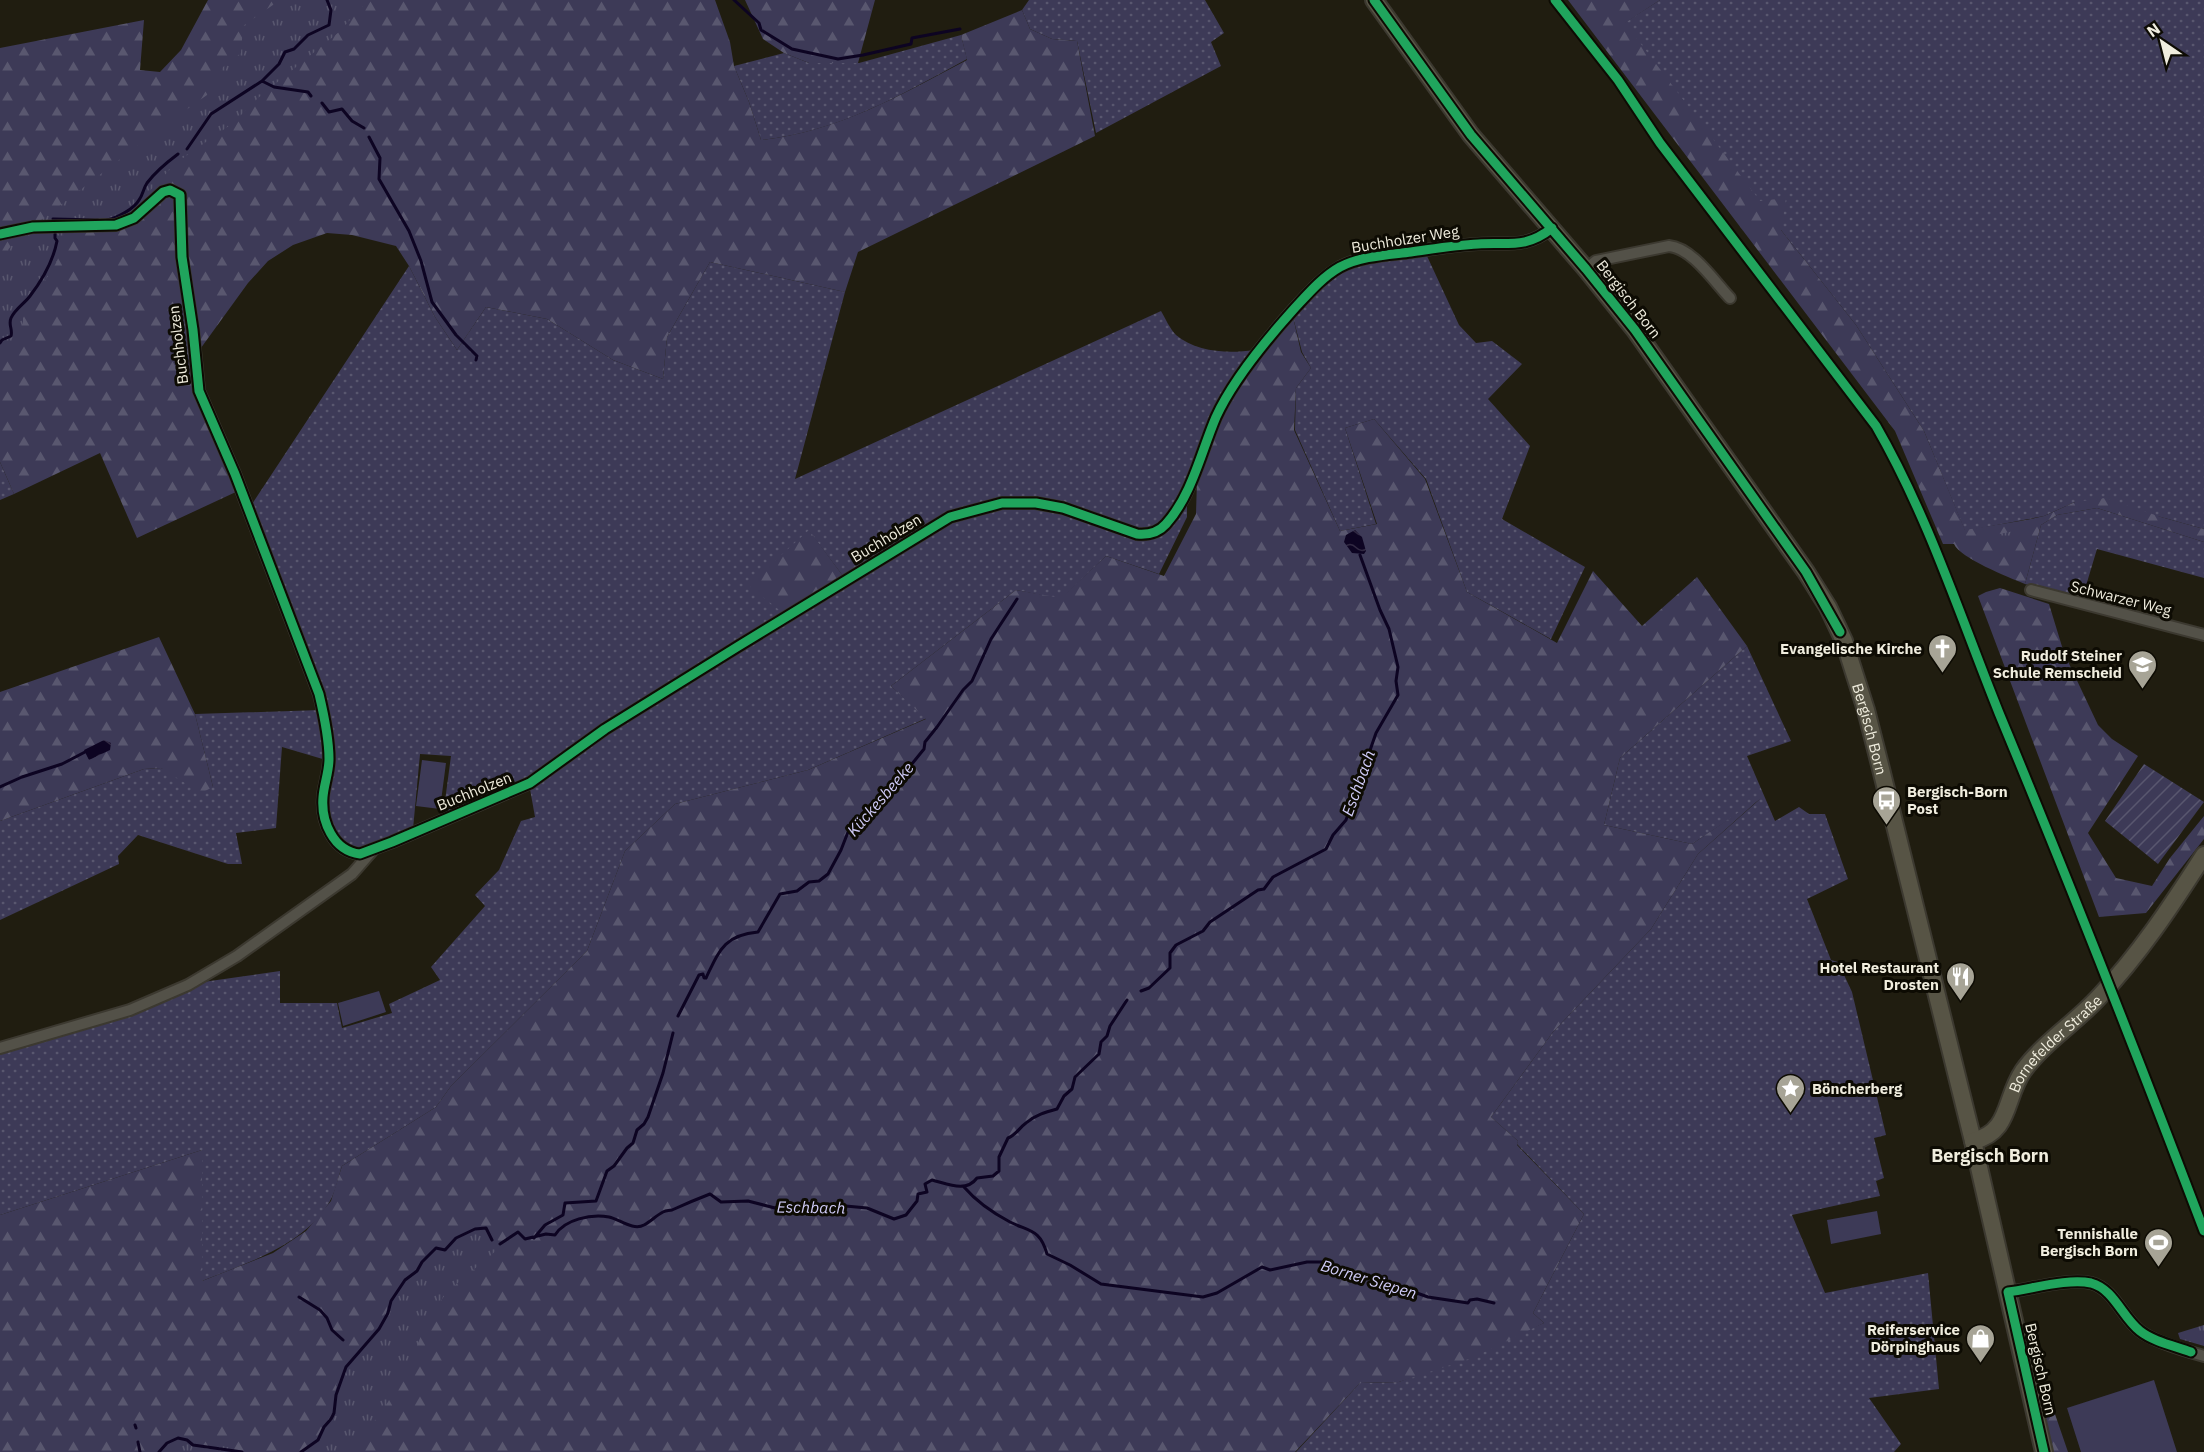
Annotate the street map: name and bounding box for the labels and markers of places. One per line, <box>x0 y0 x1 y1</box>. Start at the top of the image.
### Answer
church icon: Evangelische Kirche <box>1927 632 1959 674</box>
place label: Evangelische Kirche <box>1780 639 1922 658</box>
place label: Rudolf Steiner Schule Remscheid <box>1993 646 2122 682</box>
school or university icon: Rudolf Steiner Schule Remscheid <box>2127 648 2159 690</box>
place label: Bergisch-Born Post <box>1907 782 2008 818</box>
bus stop icon: Bergisch-Born Post <box>1870 784 1902 826</box>
place label: Hotel Restaurant Drosten <box>1820 958 1939 994</box>
restaurant icon: Hotel Restaurant Drosten <box>1944 960 1976 1002</box>
place icon: Böncherberg <box>1775 1072 1807 1114</box>
place label: Böncherberg <box>1812 1079 1903 1098</box>
place label: Tennishalle Bergisch Born <box>2040 1224 2138 1260</box>
sports icon: Tennishalle Bergisch Born <box>2143 1226 2175 1268</box>
place label: Reiferservice Dörpinghaus <box>1867 1320 1960 1356</box>
shop icon: Reiferservice Dörpinghaus <box>1965 1322 1997 1364</box>

